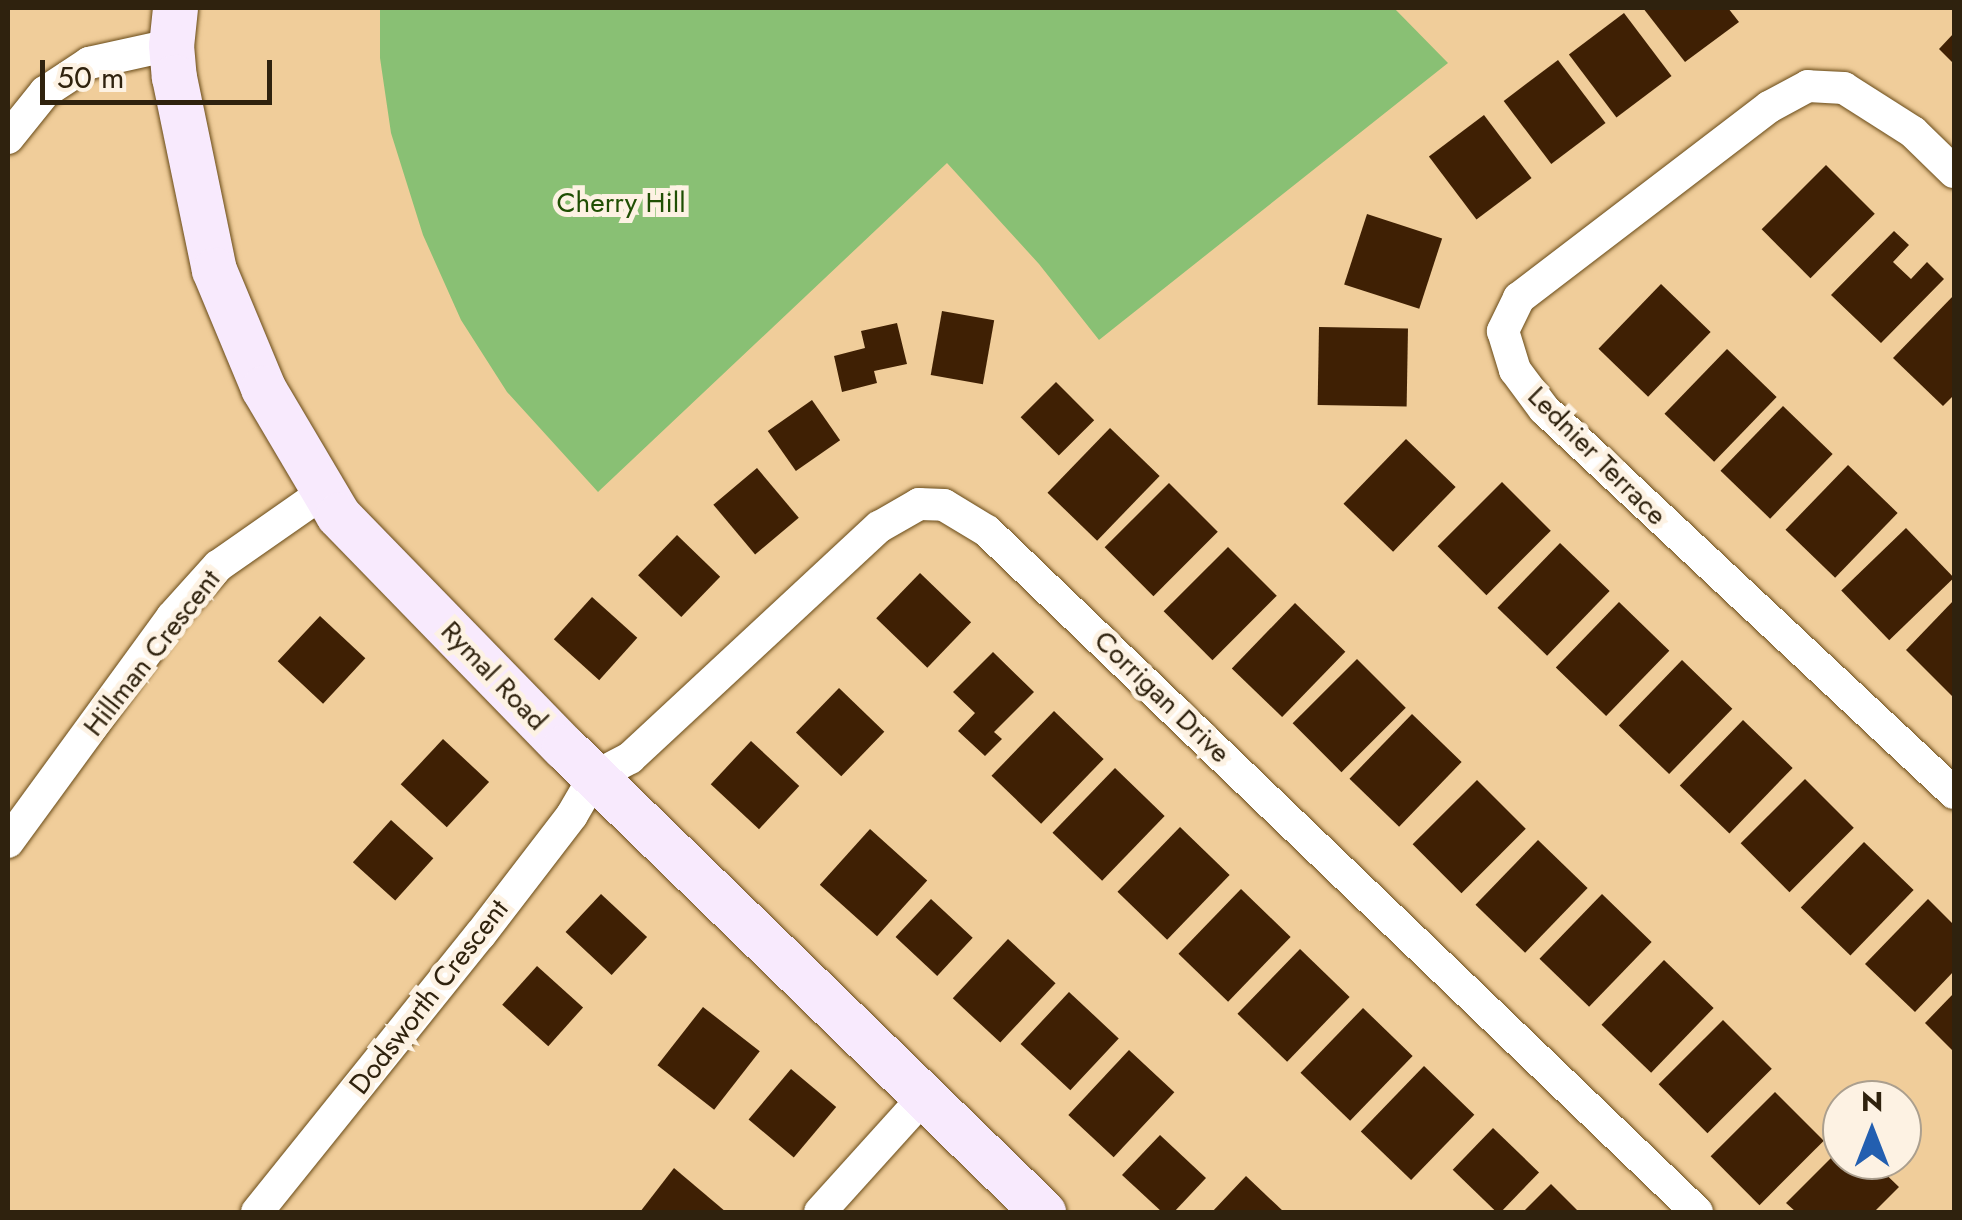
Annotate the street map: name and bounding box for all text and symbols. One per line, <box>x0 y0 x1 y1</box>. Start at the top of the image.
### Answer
scale bar <box>45 40 278 102</box>
text: 50 m <box>57 56 124 99</box>
park label: Cherry Hill <box>556 186 686 220</box>
street label: Lednier Terrace <box>1521 380 1673 532</box>
street label: Hillman Crescent <box>77 563 227 743</box>
street label: Rymal Road <box>434 614 554 738</box>
street label: Corrigan Drive <box>1087 624 1237 770</box>
street label: Dodsworth Crescent <box>342 893 516 1101</box>
north arrow <box>1822 1080 1922 1180</box>
text: N <box>1861 1081 1883 1122</box>

